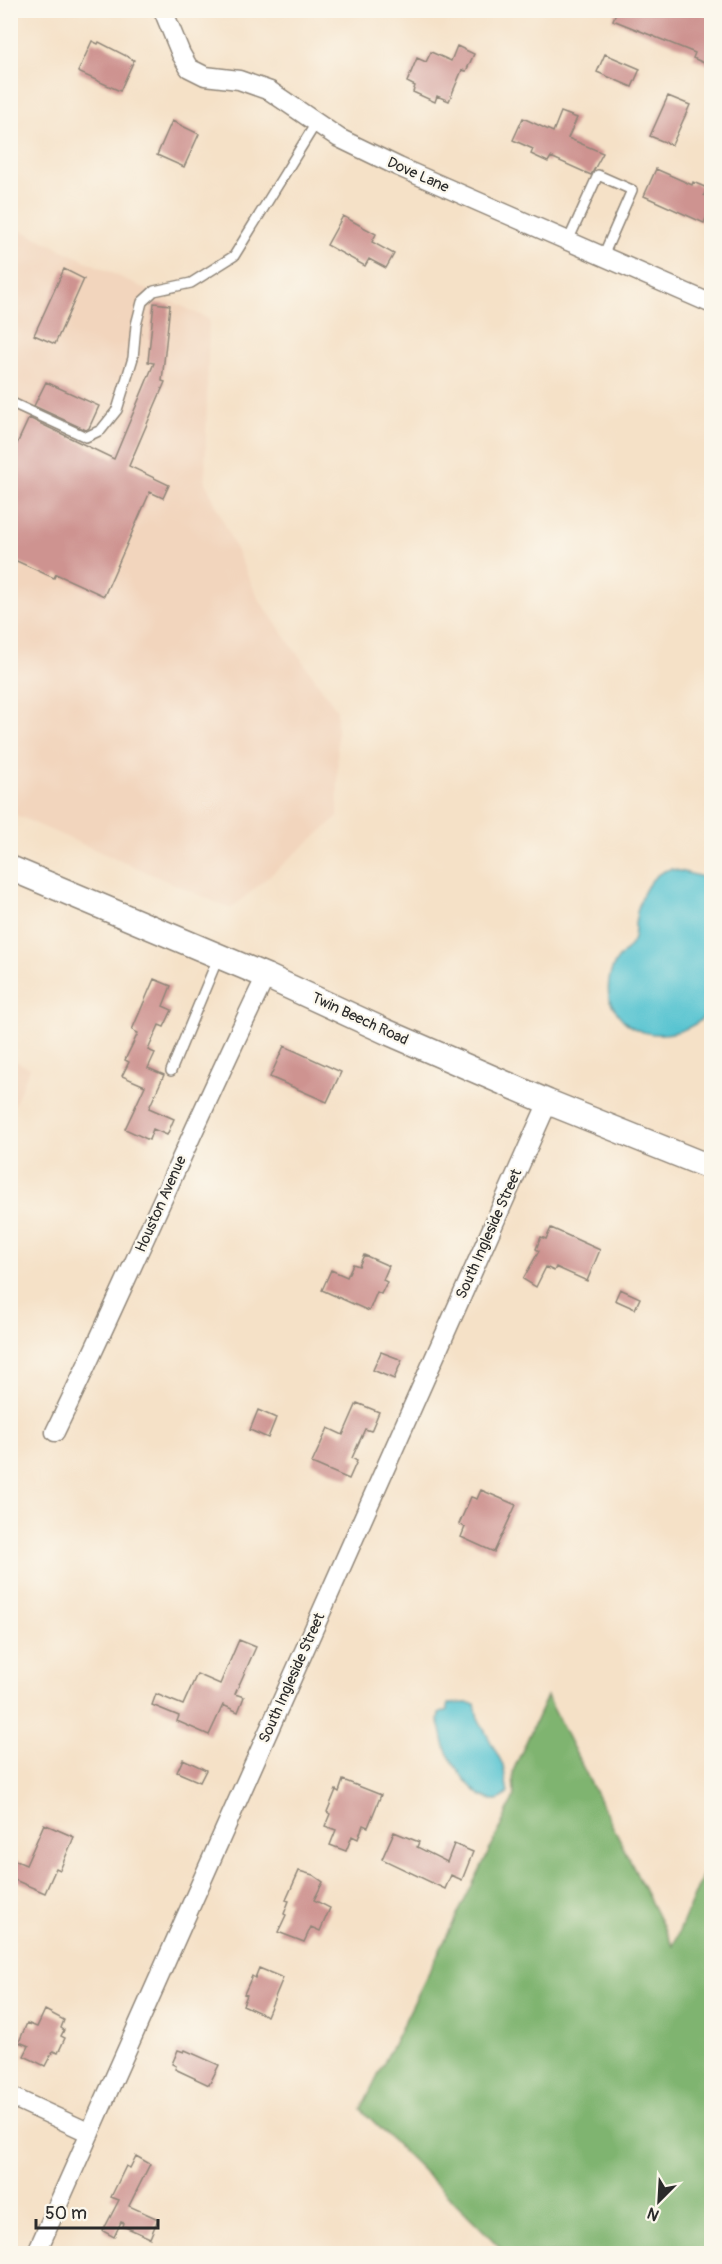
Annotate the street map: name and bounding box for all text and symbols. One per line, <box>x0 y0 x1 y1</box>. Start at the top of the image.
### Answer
street label: Dove Lane <box>384 153 452 197</box>
street label: Twin Beech Road <box>309 988 411 1050</box>
street label: Houston Avenue <box>131 1152 191 1255</box>
street label: South Ingleside Street <box>452 1165 527 1302</box>
street label: South Ingleside Street <box>255 1609 330 1746</box>
north arrow <box>629 2171 689 2231</box>
scale bar <box>36 2192 158 2230</box>
text: 50 m <box>45 2202 87 2225</box>
text: N <box>644 2202 662 2225</box>

